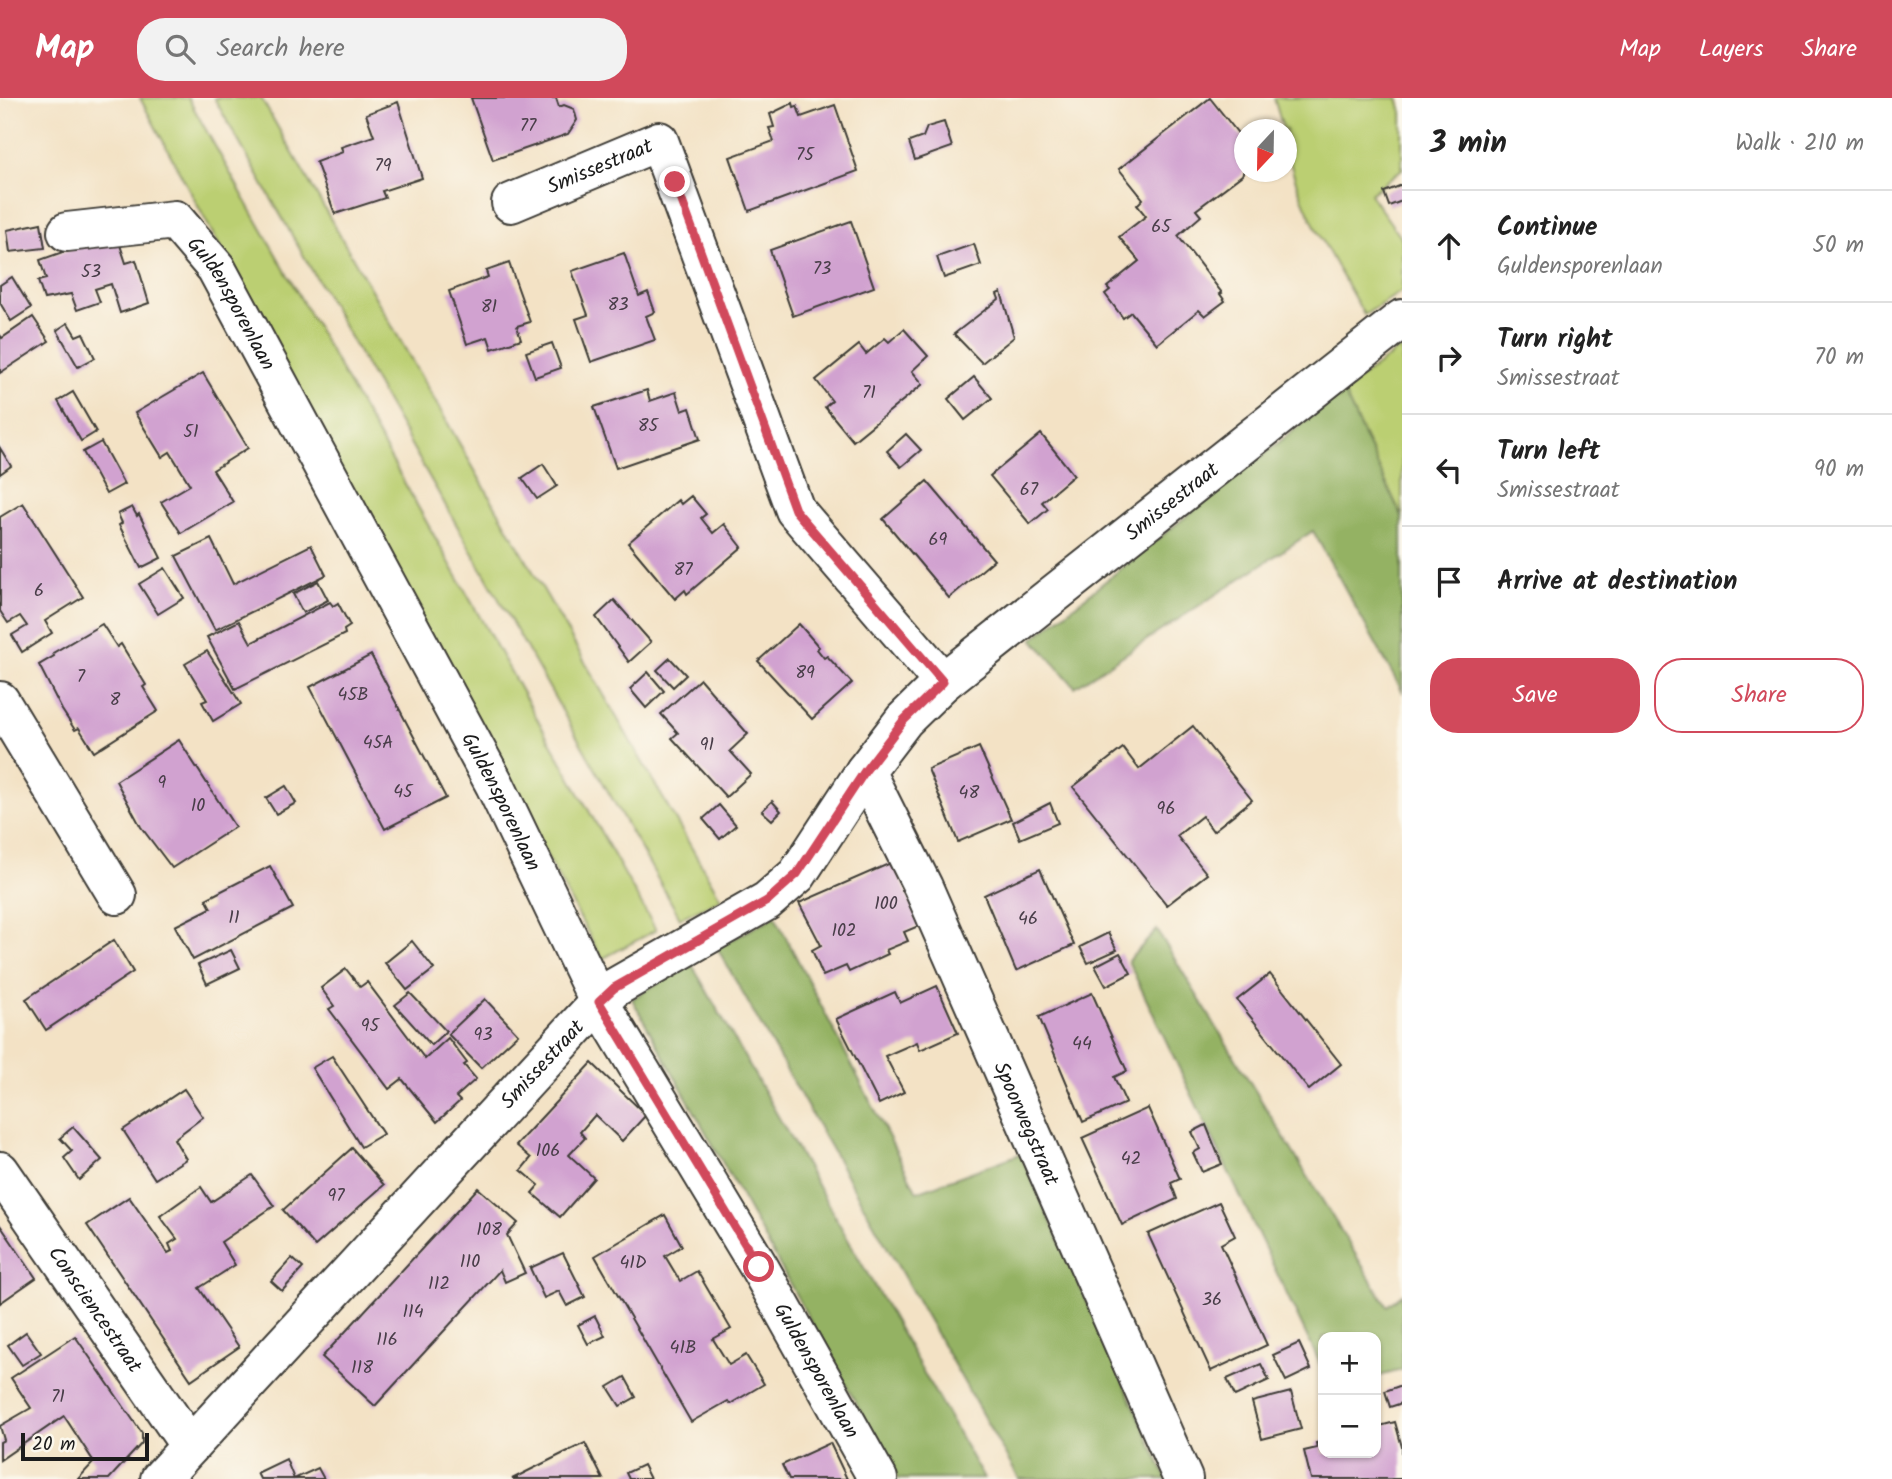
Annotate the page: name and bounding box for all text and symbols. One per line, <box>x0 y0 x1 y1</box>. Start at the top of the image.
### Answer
search box <box>137 18 627 81</box>
text: Map <box>35 23 95 76</box>
text: Search here <box>217 28 345 70</box>
icon: search <box>161 30 199 68</box>
text: Map <box>1619 30 1661 69</box>
text: Layers <box>1699 30 1763 69</box>
text: Share <box>1801 30 1857 69</box>
house number: 77 <box>520 112 537 141</box>
north arrow <box>1234 119 1297 182</box>
text: 3 min <box>1430 120 1507 168</box>
text: Walk · 210 m <box>1735 126 1864 162</box>
street label: Smissestraat <box>542 130 659 204</box>
house number: 75 <box>796 141 815 170</box>
house number: 79 <box>374 152 392 181</box>
route end <box>659 166 690 197</box>
text: Continue <box>1497 207 1598 249</box>
house number: 65 <box>1151 213 1172 242</box>
icon: ahead <box>1430 227 1468 265</box>
text: 50 m <box>1813 228 1864 264</box>
street label: Guldensporenlaan <box>178 230 283 377</box>
text: Guldensporenlaan <box>1497 249 1663 285</box>
house number: 73 <box>813 255 831 284</box>
house number: 53 <box>81 258 101 287</box>
house number: 83 <box>607 291 629 320</box>
house number: 81 <box>481 293 497 322</box>
text: Turn right <box>1497 319 1613 361</box>
icon: right <box>1430 339 1468 377</box>
text: 70 m <box>1814 340 1864 376</box>
text: Smissestraat <box>1497 361 1620 397</box>
house number: 71 <box>862 379 876 408</box>
house number: 85 <box>638 412 660 441</box>
house number: 51 <box>183 418 199 447</box>
text: Turn left <box>1497 431 1600 473</box>
icon: left <box>1430 451 1468 489</box>
text: 90 m <box>1814 452 1864 488</box>
street label: Smissestraat <box>1118 454 1228 550</box>
text: Smissestraat <box>1497 473 1620 509</box>
house number: 67 <box>1020 476 1039 505</box>
house number: 69 <box>929 526 948 555</box>
house number: 87 <box>673 556 693 585</box>
text: Arrive at destination <box>1497 561 1737 603</box>
icon: arrive <box>1430 563 1468 601</box>
house number: 6 <box>34 577 44 606</box>
button: Save <box>1430 658 1640 733</box>
button: Share <box>1654 658 1864 733</box>
house number: 89 <box>795 659 815 688</box>
house number: 7 <box>77 663 86 692</box>
house number: 45B <box>337 681 369 710</box>
house number: 8 <box>110 686 121 715</box>
street label: Guldensporenlaan <box>452 727 549 877</box>
house number: 45A <box>363 729 393 758</box>
house number: 91 <box>700 731 714 760</box>
house number: 9 <box>158 769 167 798</box>
house number: 45 <box>393 778 414 807</box>
house number: 48 <box>959 779 980 808</box>
house number: 10 <box>191 792 205 821</box>
house number: 96 <box>1157 795 1175 824</box>
house number: 100 <box>874 890 898 919</box>
house number: 11 <box>228 904 240 933</box>
house number: 46 <box>1018 905 1038 934</box>
house number: 102 <box>831 917 857 946</box>
house number: 95 <box>361 1012 381 1041</box>
street label: Smissestraat <box>493 1012 594 1117</box>
house number: 93 <box>473 1021 493 1050</box>
house number: 44 <box>1072 1030 1092 1059</box>
street label: Spoorwegstraat <box>984 1057 1068 1192</box>
house number: 106 <box>536 1137 560 1166</box>
house number: 42 <box>1121 1145 1141 1174</box>
house number: 97 <box>327 1182 345 1211</box>
house number: 108 <box>476 1216 502 1245</box>
street label: Consciencestraat <box>39 1240 150 1381</box>
house number: 110 <box>460 1248 480 1277</box>
house number: 41D <box>619 1249 647 1278</box>
route start <box>743 1251 774 1282</box>
house number: 112 <box>428 1270 450 1299</box>
house number: 36 <box>1202 1286 1222 1315</box>
street label: Guldensporenlaan <box>764 1297 867 1445</box>
house number: 114 <box>402 1298 424 1327</box>
house number: 116 <box>376 1326 398 1355</box>
map controls <box>1318 1332 1381 1458</box>
button: + <box>1318 1332 1381 1395</box>
house number: 41B <box>669 1334 697 1363</box>
house number: 118 <box>351 1354 373 1383</box>
house number: 71 <box>51 1383 65 1412</box>
button: − <box>1318 1395 1381 1458</box>
scale bar <box>21 1430 149 1462</box>
text: 20 m <box>32 1430 75 1460</box>

